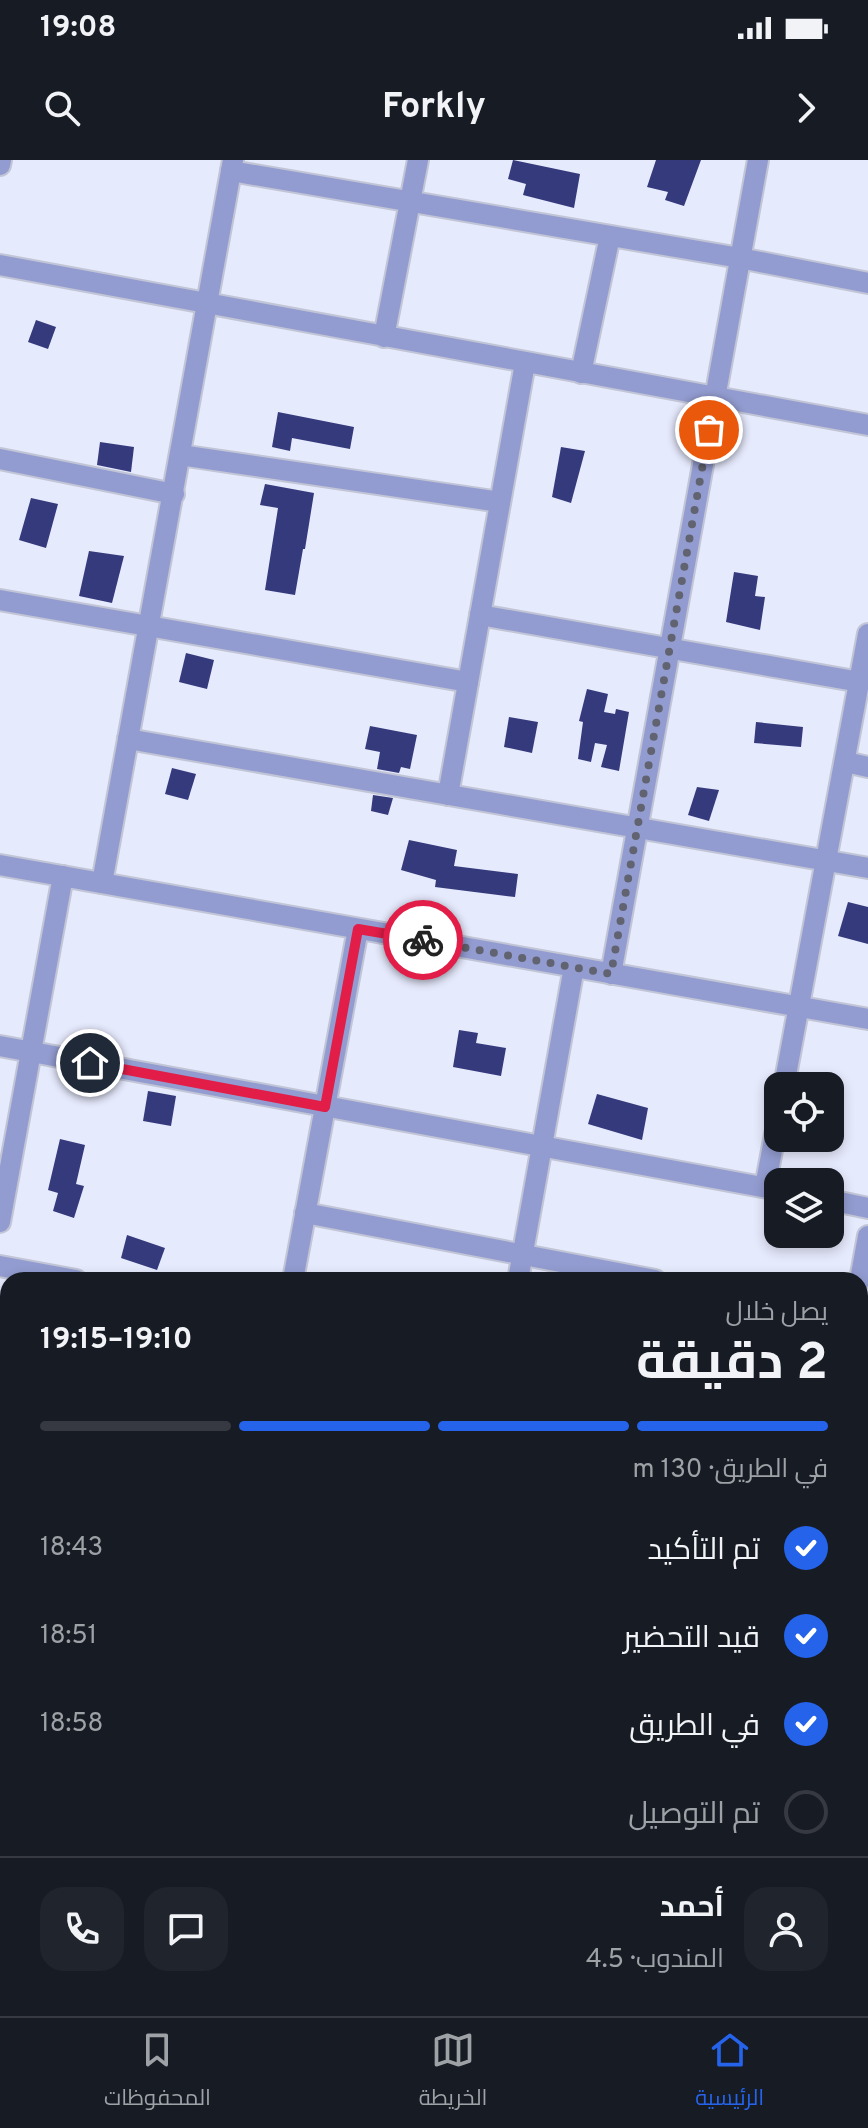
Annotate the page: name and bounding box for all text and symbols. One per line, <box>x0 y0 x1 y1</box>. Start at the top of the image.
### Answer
text: 19:08 <box>40 10 116 47</box>
text: Forkly <box>382 85 486 131</box>
icon: search <box>40 86 84 130</box>
icon: forward <box>784 86 828 130</box>
pin <box>675 396 743 464</box>
icon: bag <box>687 408 731 452</box>
courier <box>383 900 463 980</box>
icon: bike <box>401 918 445 962</box>
pin <box>56 1029 124 1097</box>
icon: home <box>68 1041 112 1085</box>
map controls <box>764 1072 844 1248</box>
button: locate <box>764 1072 844 1152</box>
button: layers <box>764 1168 844 1248</box>
text: يصل خلال <box>725 1297 828 1330</box>
text: 19:10–19:15 <box>40 1322 193 1359</box>
text: 2 دقيقة <box>636 1332 828 1398</box>
text: في الطريق · 130 m <box>632 1454 828 1487</box>
icon: check <box>784 1526 828 1570</box>
text: 18:43 <box>40 1532 103 1565</box>
text: تم التأكيد <box>648 1533 760 1570</box>
icon: check <box>784 1614 828 1658</box>
text: 18:51 <box>40 1620 97 1653</box>
text: قيد التحضير <box>623 1621 760 1658</box>
icon: check <box>784 1702 828 1746</box>
text: 18:58 <box>40 1708 103 1741</box>
text: في الطريق <box>629 1709 760 1746</box>
text: تم التوصيل <box>628 1797 760 1834</box>
button: phone <box>40 1887 124 1971</box>
button: chat <box>144 1887 228 1971</box>
button: person <box>744 1887 828 1971</box>
text: أحمد <box>660 1890 724 1927</box>
text: المندوب · 4.5 <box>586 1944 724 1977</box>
tab: المحفوظات <box>104 2028 211 2118</box>
tab: الخريطة <box>419 2028 487 2118</box>
tab: الرئيسية <box>695 2028 764 2118</box>

